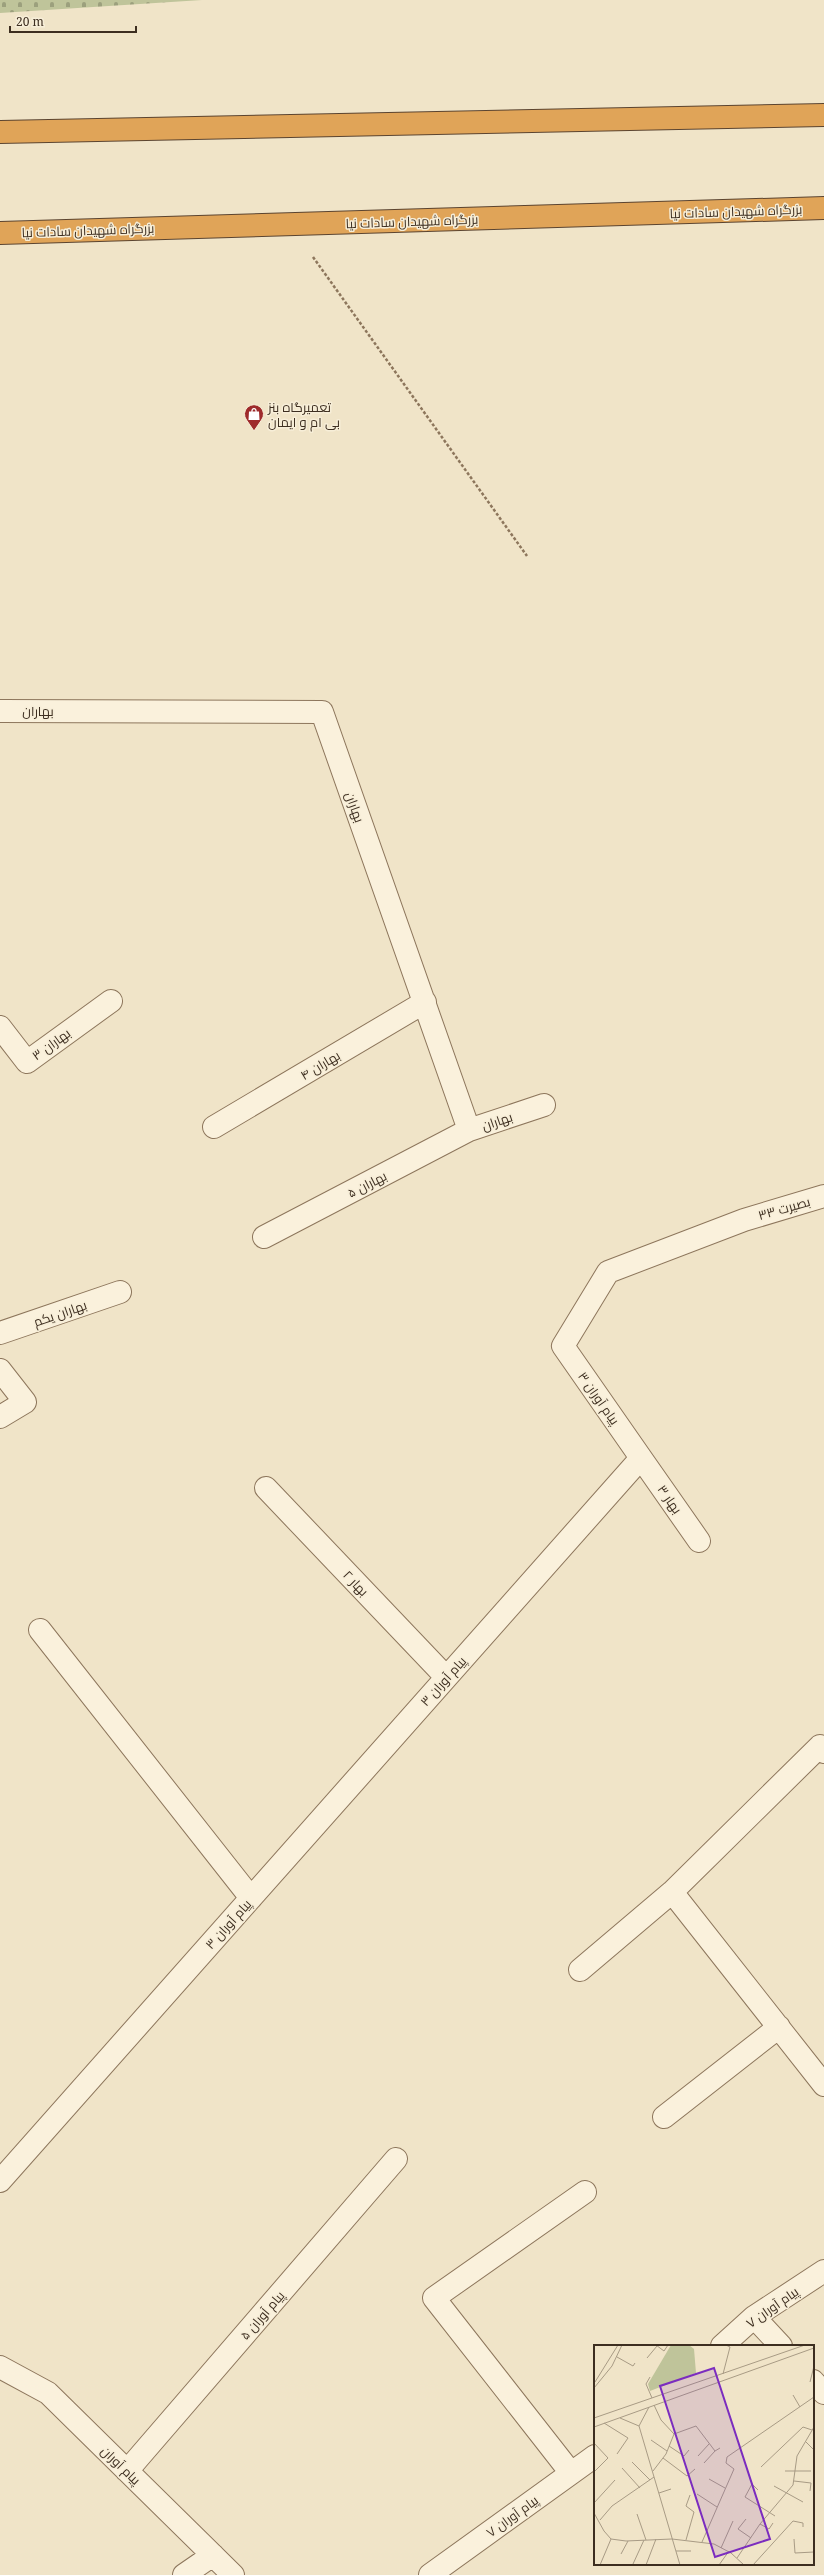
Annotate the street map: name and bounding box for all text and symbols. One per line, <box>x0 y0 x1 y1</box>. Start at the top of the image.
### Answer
scale bar <box>10 8 136 34</box>
text: 20 m <box>16 13 44 30</box>
street label: بزرگراه شهیدان سادات نیا <box>669 200 803 222</box>
street label: بزرگراه شهیدان سادات نیا <box>345 210 479 232</box>
street label: بزرگراه شهیدان سادات نیا <box>21 219 155 241</box>
place label: تعمیرگاه بنز بی ام و ایمان <box>267 398 340 432</box>
shop icon: تعمیرگاه بنز بی ام و ایمان <box>243 403 265 431</box>
street label: بهاران <box>22 702 54 720</box>
street label: بهاران <box>341 789 369 825</box>
street label: بهاران ۳ <box>28 1024 74 1064</box>
street label: بهاران ۴ <box>297 1046 343 1084</box>
street label: بهاران <box>479 1107 515 1135</box>
street label: بهاران ۵ <box>344 1166 390 1202</box>
street label: بصیرت ۳۳ <box>756 1192 812 1224</box>
street label: بهاران یکم <box>31 1295 89 1331</box>
street label: پیام آوران ۳ <box>573 1368 624 1429</box>
street label: بهار ۳ <box>654 1481 686 1517</box>
street label: بهار ۲ <box>339 1566 373 1600</box>
street label: پیام آوران ۳ <box>416 1652 471 1710</box>
street label: پیام آوران ۳ <box>201 1895 256 1953</box>
street label: پیام آوران ۷ <box>742 2282 803 2332</box>
street label: پیام آوران ۵ <box>236 2286 289 2344</box>
inset map <box>594 2345 814 2565</box>
street label: پیام آوران <box>96 2442 145 2490</box>
street label: پیام آوران ۷ <box>482 2491 543 2542</box>

